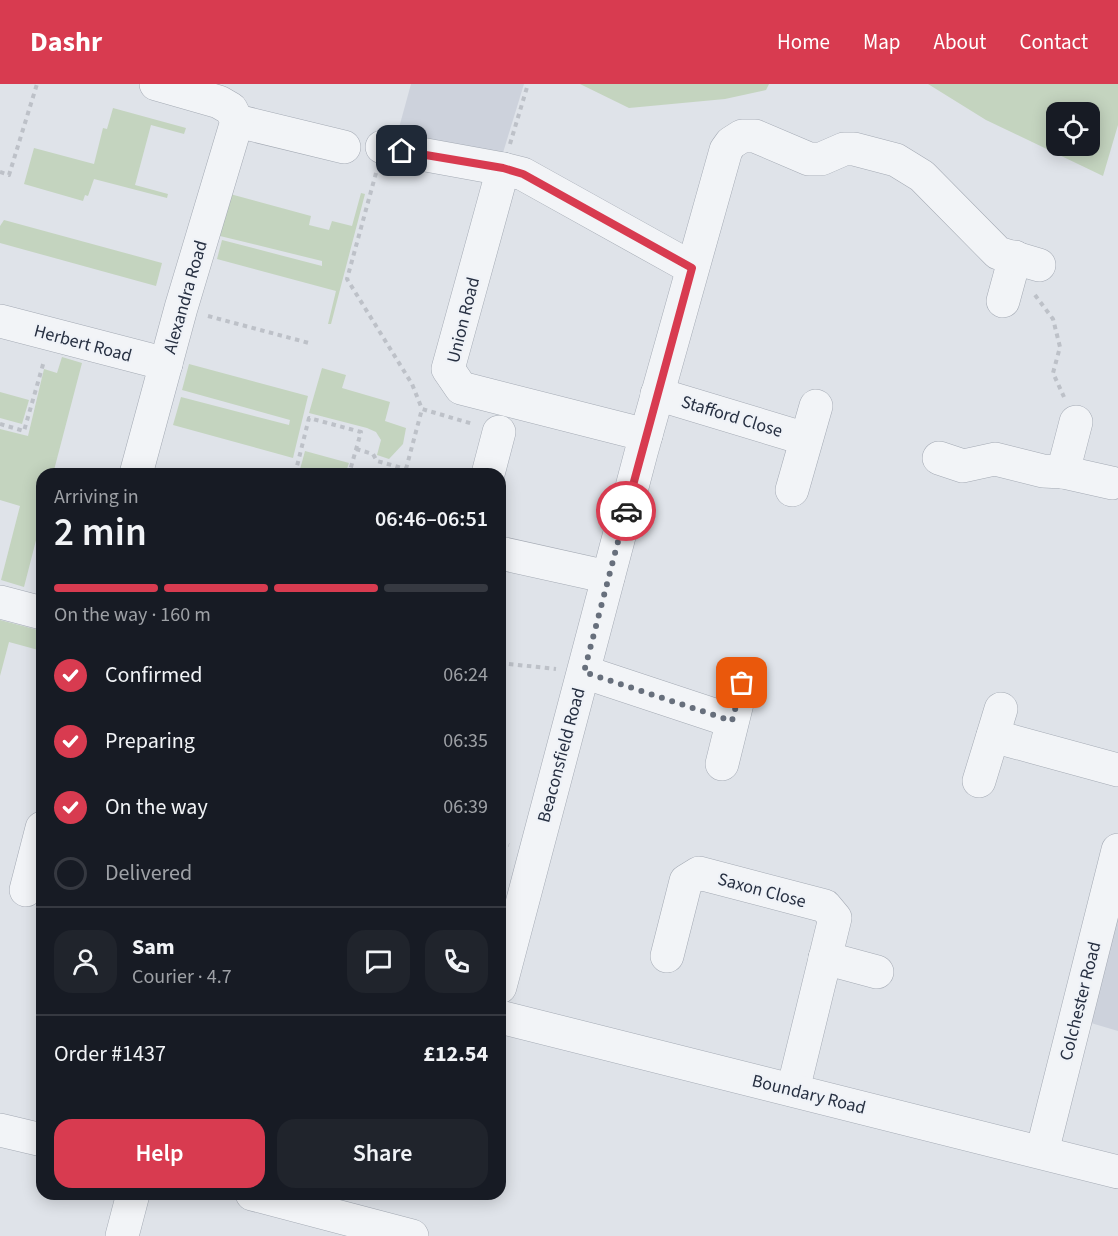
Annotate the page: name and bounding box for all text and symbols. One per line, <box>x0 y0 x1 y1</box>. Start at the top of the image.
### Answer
text: Dashr <box>30 22 102 62</box>
text: Home <box>777 27 830 57</box>
text: Map <box>863 27 901 57</box>
text: About <box>934 27 986 57</box>
text: Contact <box>1019 27 1088 57</box>
map controls <box>1046 102 1100 156</box>
button: locate <box>1046 102 1100 156</box>
pin <box>376 125 427 176</box>
icon: home <box>385 134 418 167</box>
street label: Alexandra Road <box>157 237 214 357</box>
street label: Union Road <box>441 275 486 366</box>
street label: Herbert Road <box>31 318 135 369</box>
street label: Stafford Close <box>678 389 786 444</box>
courier <box>596 481 656 541</box>
text: Arriving in <box>54 483 139 511</box>
icon: car <box>610 495 643 528</box>
text: 06:46–06:51 <box>375 503 488 535</box>
text: 2 min <box>54 505 147 561</box>
text: On the way · 160 m <box>54 601 211 629</box>
pin <box>716 657 767 708</box>
icon: check <box>54 659 87 692</box>
text: Confirmed <box>105 659 202 691</box>
text: 06:24 <box>443 661 488 689</box>
icon: bag <box>725 666 758 699</box>
street label: Beaconsfield Road <box>531 685 592 825</box>
icon: check <box>54 725 87 758</box>
text: Preparing <box>105 725 195 757</box>
text: 06:35 <box>443 727 488 755</box>
icon: check <box>54 791 87 824</box>
text: On the way <box>105 791 208 823</box>
text: 06:39 <box>443 793 488 821</box>
text: Delivered <box>105 857 192 889</box>
street label: Saxon Close <box>715 867 809 914</box>
button: person <box>54 930 117 993</box>
button: chat <box>347 930 410 993</box>
button: phone <box>425 930 488 993</box>
text: Sam <box>132 931 175 963</box>
street label: Colchester Road <box>1054 939 1107 1063</box>
text: Courier · 4.7 <box>132 963 232 991</box>
text: Order #1437 <box>54 1038 166 1070</box>
text: £12.54 <box>423 1038 488 1070</box>
street label: Boundary Road <box>749 1068 868 1121</box>
button: Help <box>54 1119 265 1188</box>
button: Share <box>277 1119 488 1188</box>

